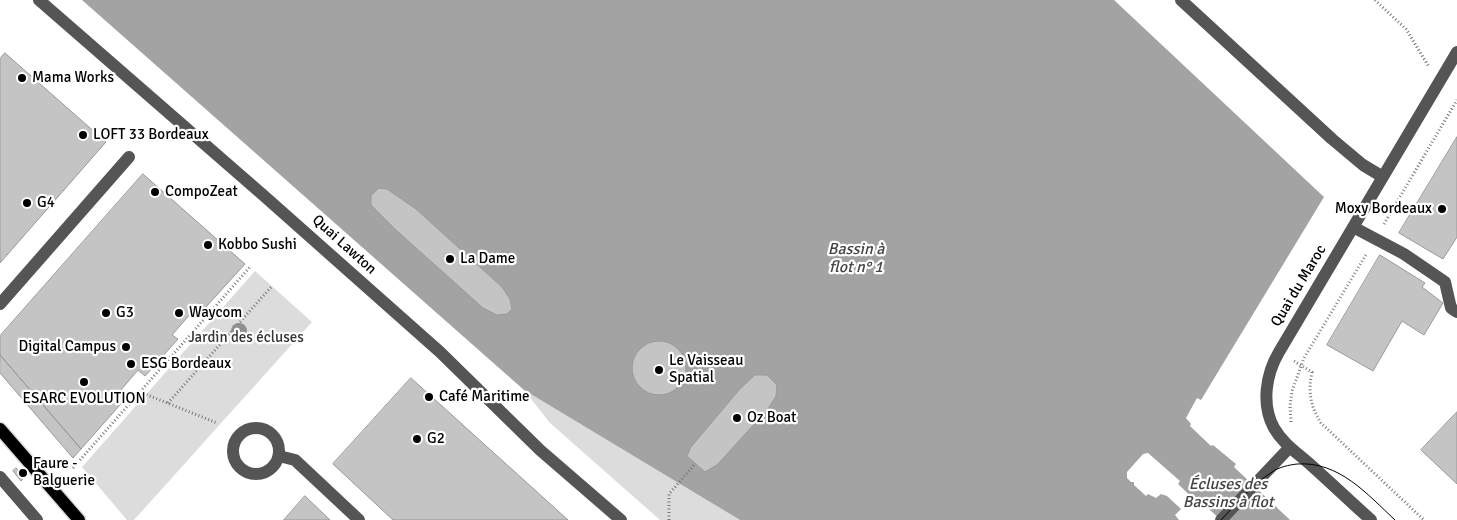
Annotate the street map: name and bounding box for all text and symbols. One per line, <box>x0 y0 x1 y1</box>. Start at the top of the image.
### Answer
place label: Mama Works <box>32 69 114 87</box>
marker: Mama Works <box>16 72 28 84</box>
place label: LOFT 33 Bordeaux <box>93 126 209 144</box>
marker: LOFT 33 Bordeaux <box>77 129 89 141</box>
place label: CompoZeat <box>165 183 238 201</box>
marker: CompoZeat <box>149 186 161 198</box>
place label: G4 <box>37 194 55 212</box>
marker: G4 <box>21 197 33 209</box>
place label: Moxy Bordeaux <box>1335 200 1432 218</box>
marker: Moxy Bordeaux <box>1436 203 1448 215</box>
street label: Quai Lawton <box>308 211 380 279</box>
place label: Kobbo Sushi <box>218 236 297 254</box>
marker: Kobbo Sushi <box>202 239 214 251</box>
water label: Bassin à flot n° 1 <box>828 240 884 278</box>
street label: Quai du Maroc <box>1268 242 1330 330</box>
place label: La Dame <box>460 250 515 268</box>
marker: La Dame <box>444 253 456 265</box>
place label: G3 <box>116 304 134 322</box>
place label: Waycom <box>189 304 242 322</box>
marker: G3 <box>100 307 112 319</box>
marker: Waycom <box>173 307 185 319</box>
park label: Jardin des écluses <box>188 329 304 347</box>
place label: Digital Campus <box>19 338 116 356</box>
marker: Digital Campus <box>120 341 132 353</box>
place label: Le Vaisseau Spatial <box>669 352 743 387</box>
place label: ESG Bordeaux <box>141 355 231 373</box>
marker: ESG Bordeaux <box>125 358 137 370</box>
marker: Le Vaisseau Spatial <box>653 364 665 376</box>
marker: ESARC EVOLUTION <box>78 376 90 388</box>
place label: Café Maritime <box>439 388 530 406</box>
place label: ESARC EVOLUTION <box>22 390 146 408</box>
marker: Café Maritime <box>423 391 435 403</box>
place label: Oz Boat <box>747 409 796 427</box>
marker: Oz Boat <box>731 412 743 424</box>
place label: G2 <box>427 430 445 448</box>
marker: G2 <box>411 433 423 445</box>
place label: Faure - Balguerie <box>33 455 95 490</box>
marker: Faure - Balguerie <box>17 467 29 479</box>
water label: Écluses des Bassins à flot <box>1183 475 1273 513</box>

